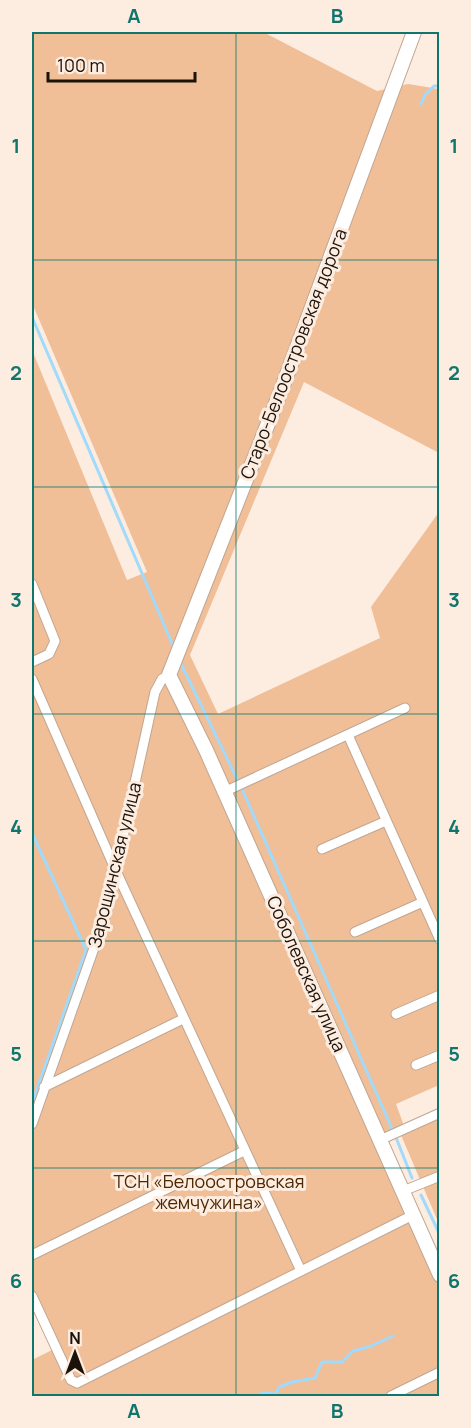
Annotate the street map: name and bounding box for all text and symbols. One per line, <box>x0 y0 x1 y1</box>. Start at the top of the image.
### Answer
text: A <box>127 2 141 29</box>
text: B <box>331 2 344 29</box>
scale bar <box>48 45 195 83</box>
text: 100 m <box>57 53 105 77</box>
text: 1 <box>12 132 20 159</box>
text: 1 <box>450 132 458 159</box>
street label: Старо-Белоостровская дорога <box>234 225 352 482</box>
text: 2 <box>10 359 22 386</box>
text: 2 <box>448 359 460 386</box>
text: 3 <box>10 586 22 613</box>
text: 3 <box>448 586 460 613</box>
street label: Зарощинская улица <box>82 779 146 950</box>
text: 4 <box>10 813 22 840</box>
text: 4 <box>448 813 460 840</box>
street label: Соболевская улица <box>262 892 352 1055</box>
text: 5 <box>10 1040 22 1067</box>
text: 5 <box>448 1040 460 1067</box>
park label: ТСН «Белоостровская жемчужина» <box>114 1169 304 1214</box>
text: 6 <box>10 1267 22 1294</box>
text: 6 <box>448 1267 460 1294</box>
north arrow <box>45 1323 105 1383</box>
text: N <box>69 1327 81 1349</box>
text: A <box>127 1397 141 1424</box>
text: B <box>331 1397 344 1424</box>

